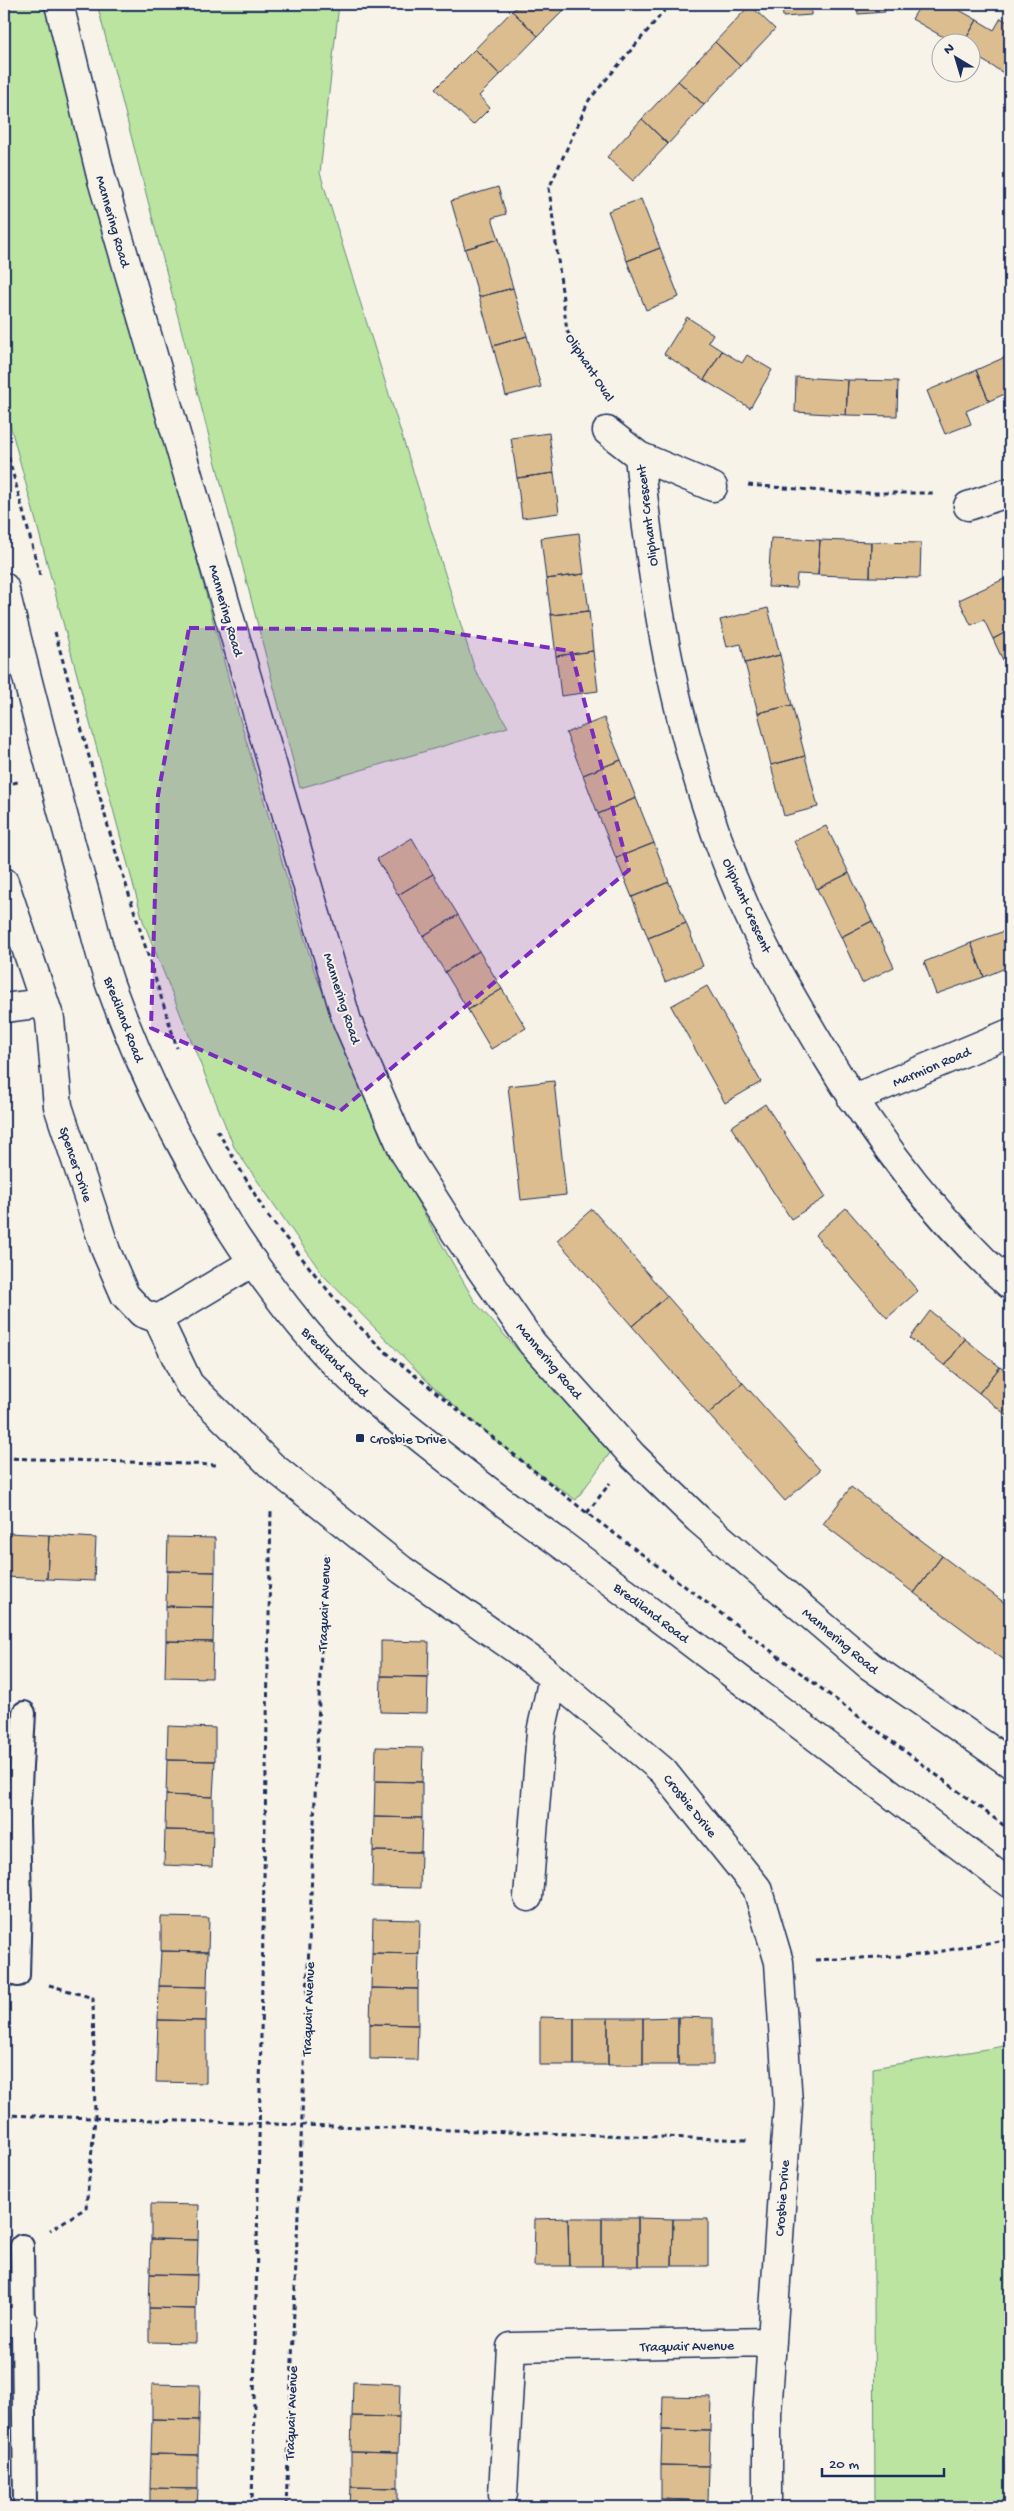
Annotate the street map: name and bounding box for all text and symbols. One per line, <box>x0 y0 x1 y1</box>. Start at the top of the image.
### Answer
north arrow <box>932 32 982 82</box>
text: N <box>941 40 958 59</box>
street label: Mannering Road <box>90 174 133 271</box>
street label: Oliphant Oval <box>561 331 617 406</box>
street label: Oliphant Crescent <box>634 463 663 567</box>
street label: Mannering Road <box>203 563 246 660</box>
street label: Oliphant Crescent <box>717 856 775 957</box>
street label: Mannering Road <box>318 951 364 1048</box>
street label: Brediland Road <box>98 974 147 1067</box>
street label: Marmion Road <box>890 1044 975 1092</box>
street label: Spencer Drive <box>54 1125 96 1205</box>
street label: Mannering Road <box>511 1320 586 1405</box>
street label: Brediland Road <box>296 1324 373 1402</box>
marker: Crosbie Drive <box>354 1432 366 1444</box>
place label: Crosbie Drive <box>370 1432 447 1449</box>
street label: Traquair Avenue <box>315 1556 336 1652</box>
street label: Brediland Road <box>609 1579 693 1649</box>
street label: Mannering Road <box>798 1605 882 1680</box>
street label: Crosbie Drive <box>658 1772 720 1842</box>
street label: Traquair Avenue <box>299 1961 320 2057</box>
street label: Crosbie Drive <box>772 2159 795 2237</box>
street label: Traquair Avenue <box>639 2338 735 2357</box>
street label: Traquair Avenue <box>282 2365 303 2461</box>
scale bar <box>822 2446 944 2478</box>
text: 20 m <box>829 2456 859 2474</box>

